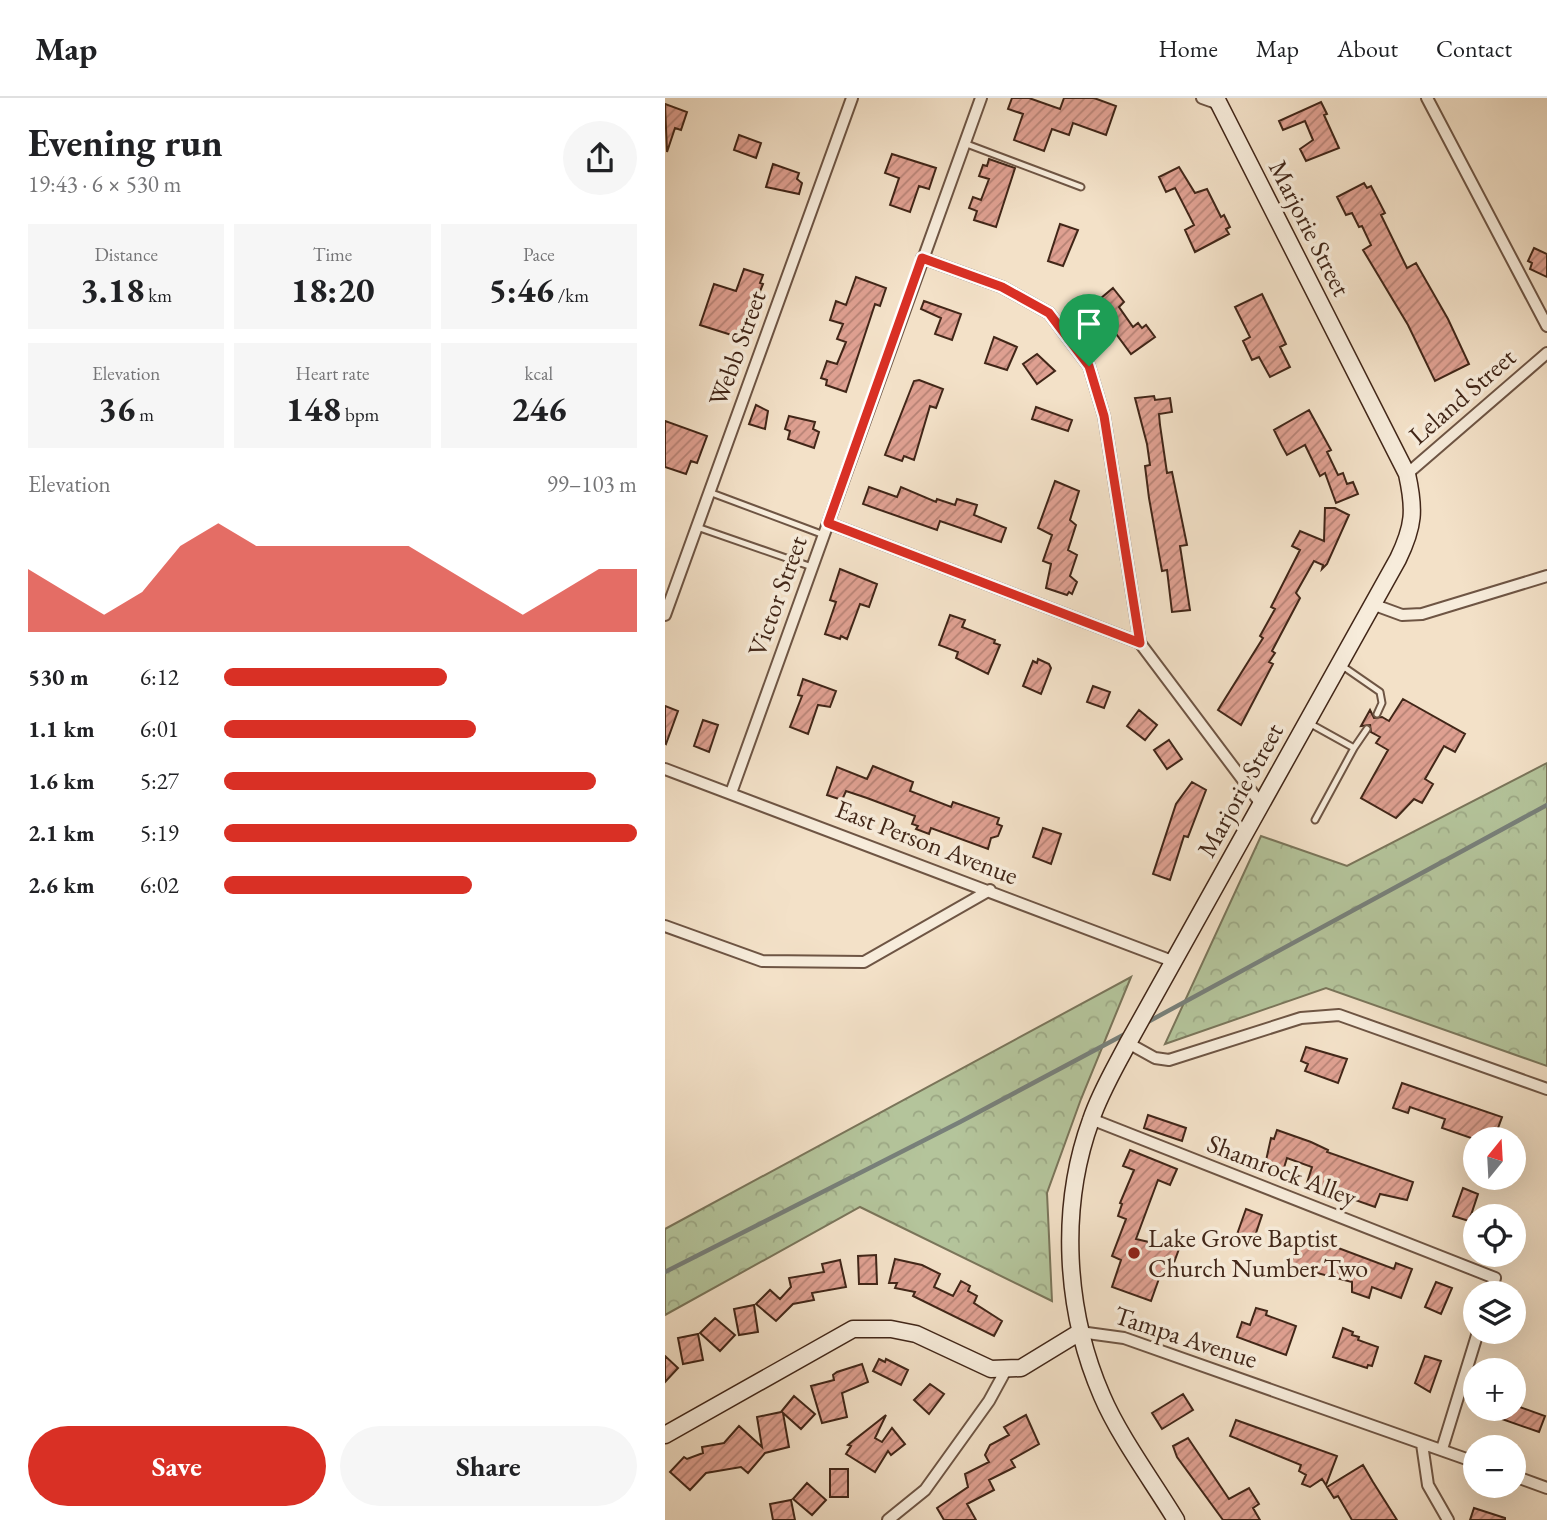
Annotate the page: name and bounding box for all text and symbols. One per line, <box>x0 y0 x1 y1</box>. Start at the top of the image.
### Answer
text: Map <box>35 27 97 70</box>
text: Home <box>1158 33 1218 64</box>
text: Map <box>1256 33 1299 64</box>
text: About <box>1337 33 1398 64</box>
text: Contact <box>1436 33 1512 64</box>
text: Evening run <box>28 118 223 167</box>
button: share <box>563 121 637 195</box>
street label: Marjorie Street <box>1261 154 1359 302</box>
text: 19:43 · 6 × 530 m <box>28 169 181 199</box>
text: Distance <box>94 242 158 267</box>
text: Time <box>313 242 352 267</box>
text: Pace <box>523 242 555 267</box>
text: 3.18 <box>80 267 145 312</box>
text: 18:20 <box>291 267 374 312</box>
text: 5:46 <box>489 267 554 312</box>
text: km <box>145 283 172 308</box>
text: /km <box>554 283 589 308</box>
street label: Webb Street <box>700 286 774 410</box>
pin <box>1059 294 1119 366</box>
icon: arrive <box>1070 305 1108 343</box>
street label: Leland Street <box>1401 340 1523 452</box>
text: Elevation <box>92 361 160 386</box>
text: Heart rate <box>296 361 369 386</box>
text: kcal <box>525 361 553 386</box>
text: 36 <box>98 386 135 431</box>
text: 148 <box>286 386 341 431</box>
text: 246 <box>511 386 567 431</box>
text: m <box>135 402 154 427</box>
text: bpm <box>341 402 379 427</box>
text: Elevation <box>28 469 111 499</box>
text: 99–103 m <box>547 469 637 499</box>
street label: Victor Street <box>739 531 815 661</box>
text: 530 m <box>28 662 89 692</box>
text: 6:12 <box>140 662 179 692</box>
text: 1.1 km <box>28 714 95 744</box>
text: 6:01 <box>140 714 179 744</box>
street label: Marjorie Street <box>1189 717 1291 863</box>
text: 1.6 km <box>28 766 95 796</box>
text: 5:27 <box>140 766 179 796</box>
street label: East Person Avenue <box>831 792 1023 892</box>
text: 2.1 km <box>28 818 95 848</box>
text: 5:19 <box>140 818 179 848</box>
text: 2.6 km <box>28 870 95 900</box>
text: 6:02 <box>140 870 179 900</box>
street label: Shamrock Alley <box>1202 1126 1362 1214</box>
north arrow <box>1463 1127 1526 1190</box>
map controls <box>1463 1127 1526 1498</box>
button: locate <box>1463 1204 1526 1267</box>
place label: Lake Grove Baptist Church Number Two <box>1148 1221 1368 1285</box>
marker: Lake Grove Baptist Church Number Two <box>1126 1245 1142 1261</box>
button: layers <box>1463 1281 1526 1344</box>
street label: Tampa Avenue <box>1110 1298 1262 1376</box>
button: + <box>1463 1358 1526 1421</box>
button: Save <box>28 1426 326 1506</box>
button: Share <box>340 1426 637 1506</box>
button: − <box>1463 1435 1526 1498</box>

